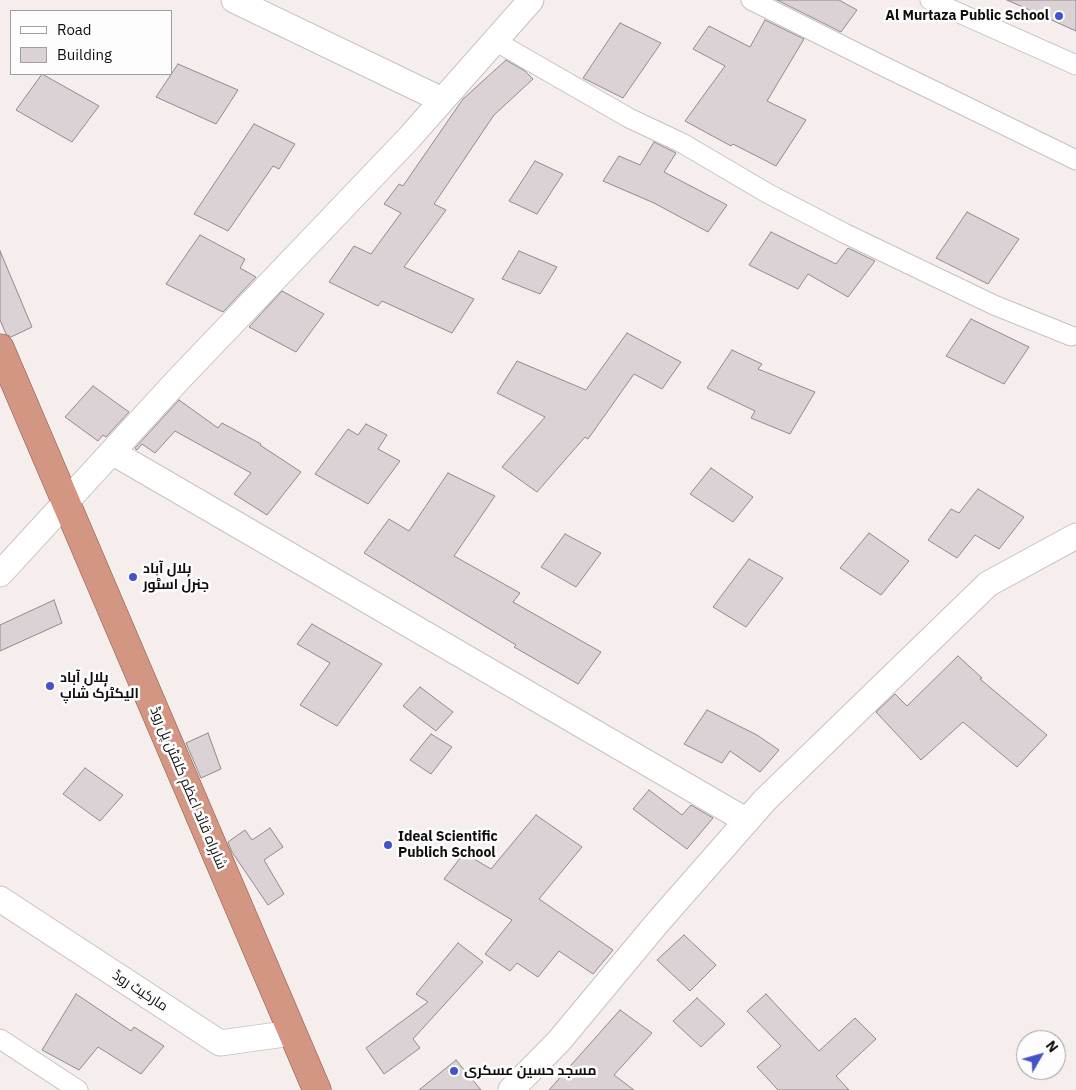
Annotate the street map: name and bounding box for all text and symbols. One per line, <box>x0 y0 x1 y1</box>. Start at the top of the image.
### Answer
place label: Al Murtaza Public School <box>885 8 1049 24</box>
legend <box>10 10 172 75</box>
marker: Al Murtaza Public School <box>1053 10 1065 22</box>
text: Road <box>57 20 92 39</box>
text: Building <box>57 45 112 64</box>
place label: ہلال آباد جنرل اسٹور <box>143 561 209 594</box>
marker: ہلال آباد جنرل اسٹور <box>127 571 139 583</box>
place label: ہلال آباد الیکٹرک شاپ <box>60 670 139 702</box>
marker: ہلال آباد الیکٹرک شاپ <box>44 680 56 692</box>
street label: شاہراہ قائد اعظم کلفٹن پل روڈ <box>146 704 230 872</box>
place label: Ideal Scientific Publich School <box>398 829 498 862</box>
marker: Ideal Scientific Publich School <box>382 839 394 851</box>
street label: مارکیٹ روڈ <box>109 967 171 1015</box>
north arrow <box>1016 1030 1066 1080</box>
text: N <box>1042 1037 1062 1056</box>
place label: مسجد حسین عسکری <box>464 1063 596 1079</box>
marker: مسجد حسین عسکری <box>448 1065 460 1077</box>

